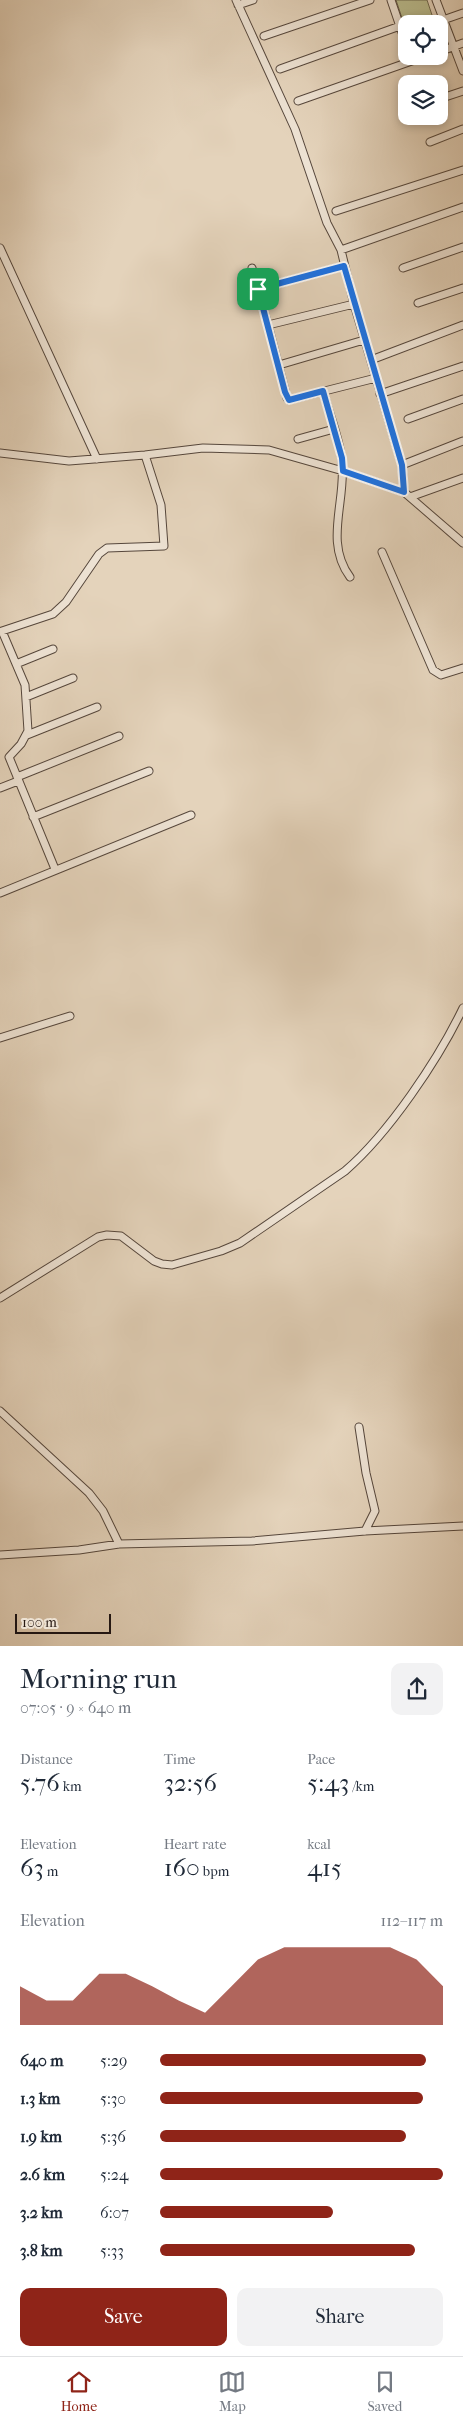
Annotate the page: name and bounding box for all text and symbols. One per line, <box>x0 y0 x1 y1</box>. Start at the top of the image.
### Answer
map controls <box>398 15 448 125</box>
button: locate <box>398 15 448 65</box>
button: layers <box>398 75 448 125</box>
pin <box>237 268 279 310</box>
icon: arrive <box>244 275 272 303</box>
scale bar <box>15 1611 111 1634</box>
text: 100 m <box>22 1614 57 1631</box>
text: Morning run <box>20 1662 177 1695</box>
button: share <box>391 1663 443 1715</box>
text: 07:05 · 9 × 640 m <box>20 1698 131 1717</box>
text: Distance <box>20 1751 73 1768</box>
text: Time <box>164 1751 195 1768</box>
text: Pace <box>307 1751 335 1768</box>
text: 5.76 <box>20 1768 60 1797</box>
text: 32:56 <box>164 1768 217 1797</box>
text: 5:43 <box>307 1768 349 1797</box>
text: km <box>60 1778 82 1795</box>
text: /km <box>349 1778 374 1795</box>
text: Elevation <box>20 1836 77 1853</box>
text: Heart rate <box>164 1836 226 1853</box>
text: kcal <box>307 1836 331 1853</box>
text: 63 <box>20 1853 44 1882</box>
text: 160 <box>164 1853 200 1882</box>
text: 415 <box>307 1853 342 1882</box>
text: m <box>44 1863 58 1880</box>
text: bpm <box>200 1863 229 1880</box>
text: Elevation <box>20 1911 85 1930</box>
text: 112–117 m <box>381 1911 443 1930</box>
text: 640 m <box>20 2051 64 2070</box>
text: 5:29 <box>100 2051 127 2070</box>
text: 1.3 km <box>20 2089 60 2108</box>
text: 5:30 <box>100 2089 126 2108</box>
text: 1.9 km <box>20 2127 62 2146</box>
text: 5:36 <box>100 2127 126 2146</box>
text: 2.6 km <box>20 2165 65 2184</box>
text: 5:24 <box>100 2165 128 2184</box>
text: 3.2 km <box>20 2203 63 2222</box>
text: 6:07 <box>100 2203 129 2222</box>
text: 3.8 km <box>20 2241 63 2260</box>
text: 5:33 <box>100 2241 124 2260</box>
button: Save <box>20 2288 227 2346</box>
button: Share <box>237 2288 443 2346</box>
tab: Home <box>61 2368 97 2415</box>
tab: Map <box>218 2368 246 2415</box>
tab: Saved <box>368 2368 402 2415</box>

